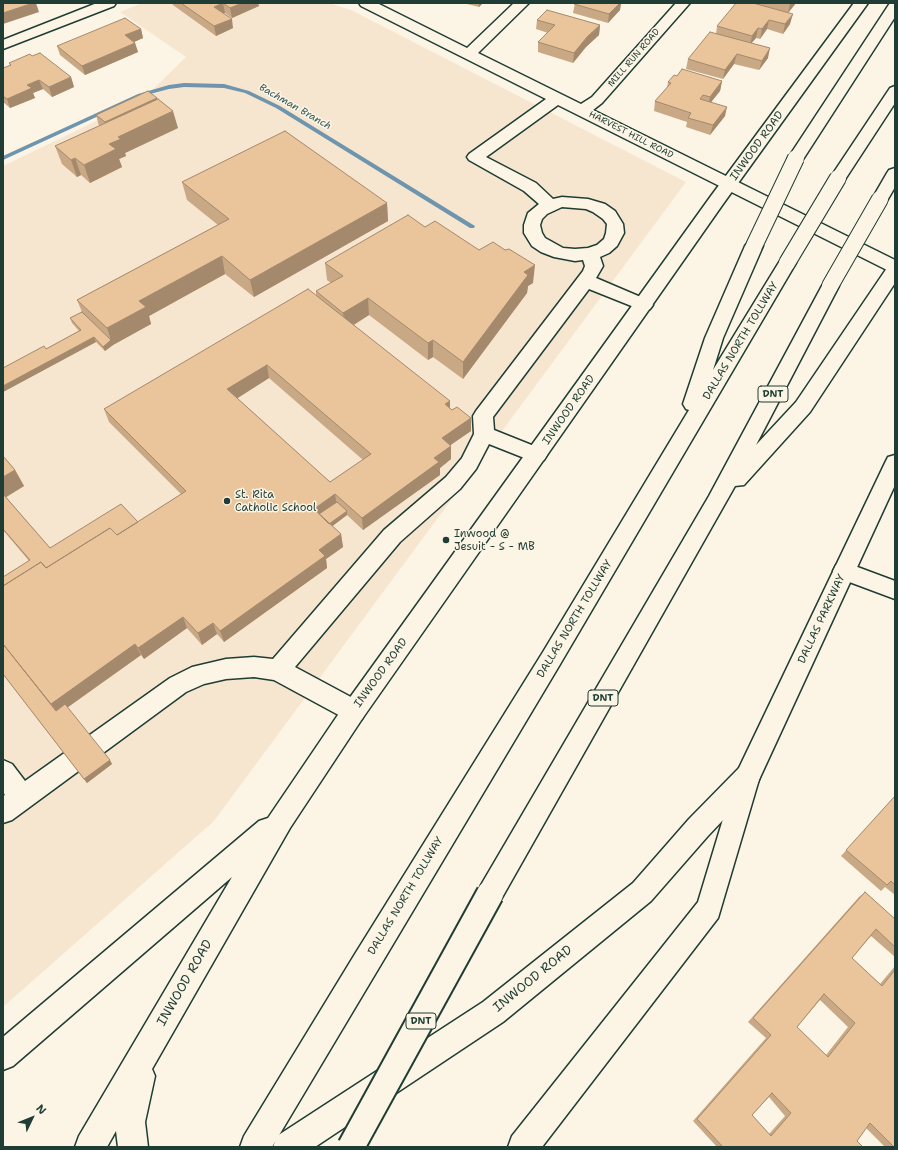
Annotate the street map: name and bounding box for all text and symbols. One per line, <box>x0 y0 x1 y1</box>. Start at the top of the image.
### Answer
street label: MILL RUN ROAD <box>606 27 662 89</box>
water label: Bachman Branch <box>257 81 333 133</box>
street label: HARVEST HILL ROAD <box>587 109 675 161</box>
street label: INWOOD ROAD <box>728 109 786 183</box>
street label: DALLAS NORTH TOLLWAY <box>700 280 782 402</box>
street label: INWOOD ROAD <box>540 373 598 447</box>
road number: DNT <box>758 386 788 402</box>
place label: St. Rita Catholic School <box>235 488 316 514</box>
marker: St. Rita Catholic School <box>222 496 232 506</box>
place label: Inwood @ Jesuit - S - MB <box>454 527 535 553</box>
marker: Inwood @ Jesuit - S - MB <box>441 535 451 545</box>
street label: DALLAS NORTH TOLLWAY <box>534 558 616 680</box>
street label: DALLAS PARKWAY <box>796 572 848 666</box>
street label: INWOOD ROAD <box>352 636 410 710</box>
road number: DNT <box>588 690 618 706</box>
street label: DALLAS NORTH TOLLWAY <box>365 835 447 957</box>
street label: INWOOD ROAD <box>154 937 216 1029</box>
street label: INWOOD ROAD <box>490 942 576 1016</box>
road number: DNT <box>406 1013 436 1029</box>
north arrow <box>12 1098 52 1138</box>
text: N <box>33 1101 50 1118</box>

